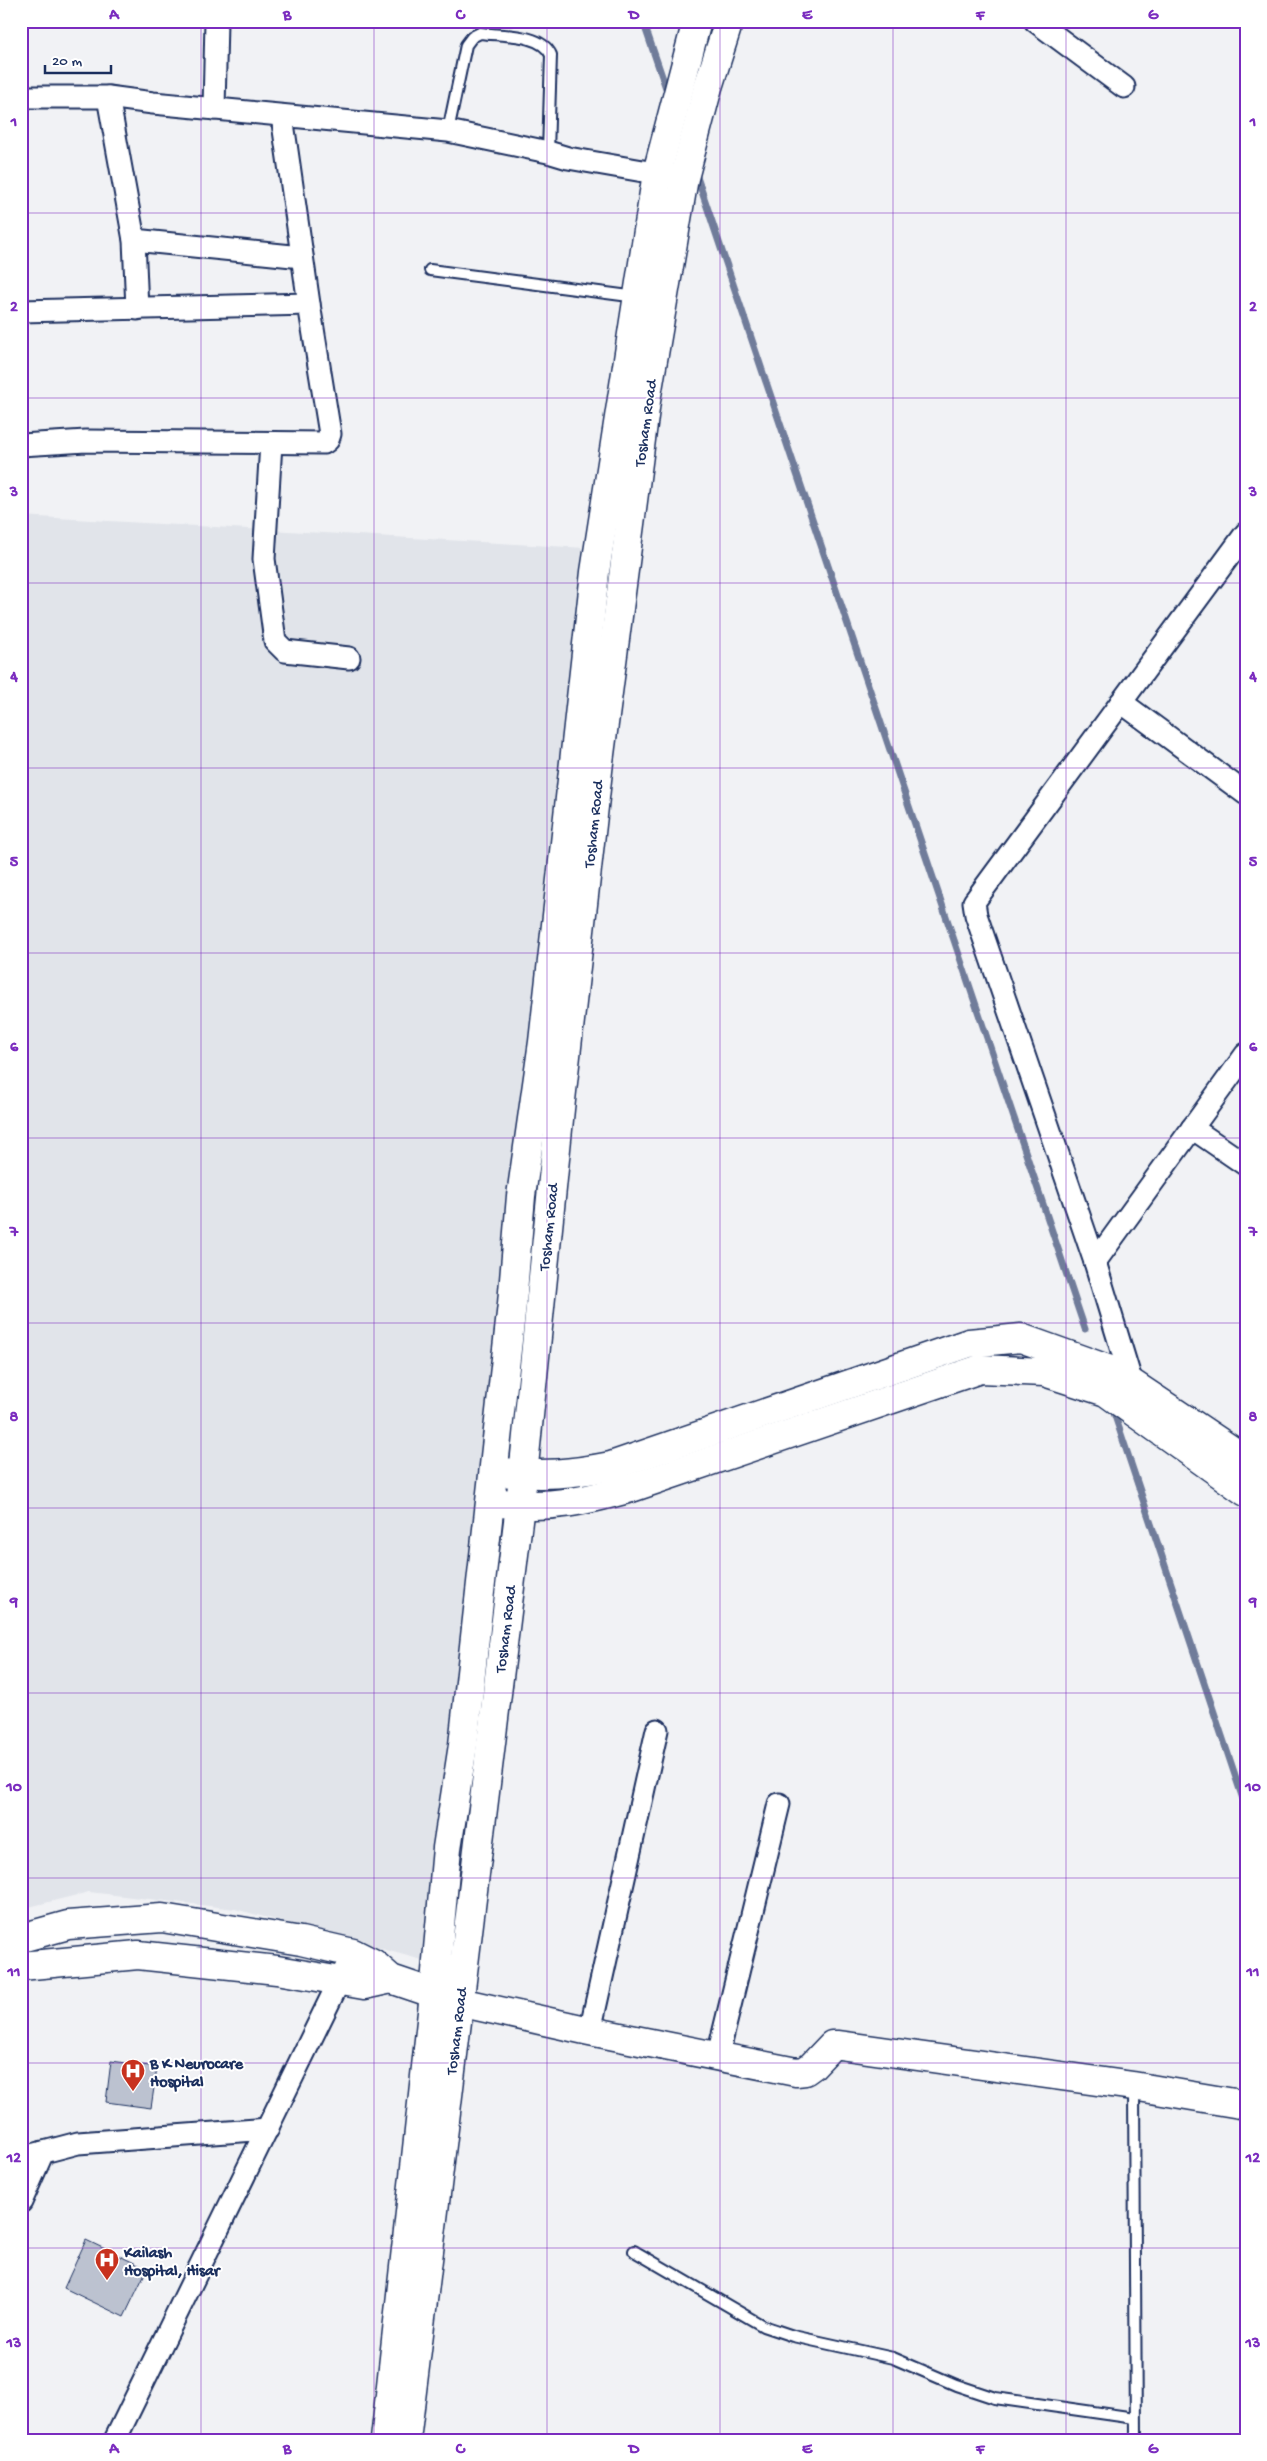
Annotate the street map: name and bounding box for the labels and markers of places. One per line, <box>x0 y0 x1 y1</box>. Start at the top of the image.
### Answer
place label: B K Neurocare Hospital <box>149 2056 244 2093</box>
hospital icon: B K Neurocare Hospital <box>120 2058 146 2092</box>
place label: Kailash Hospital, Hisar <box>123 2245 222 2282</box>
hospital icon: Kailash Hospital, Hisar <box>94 2247 120 2281</box>

